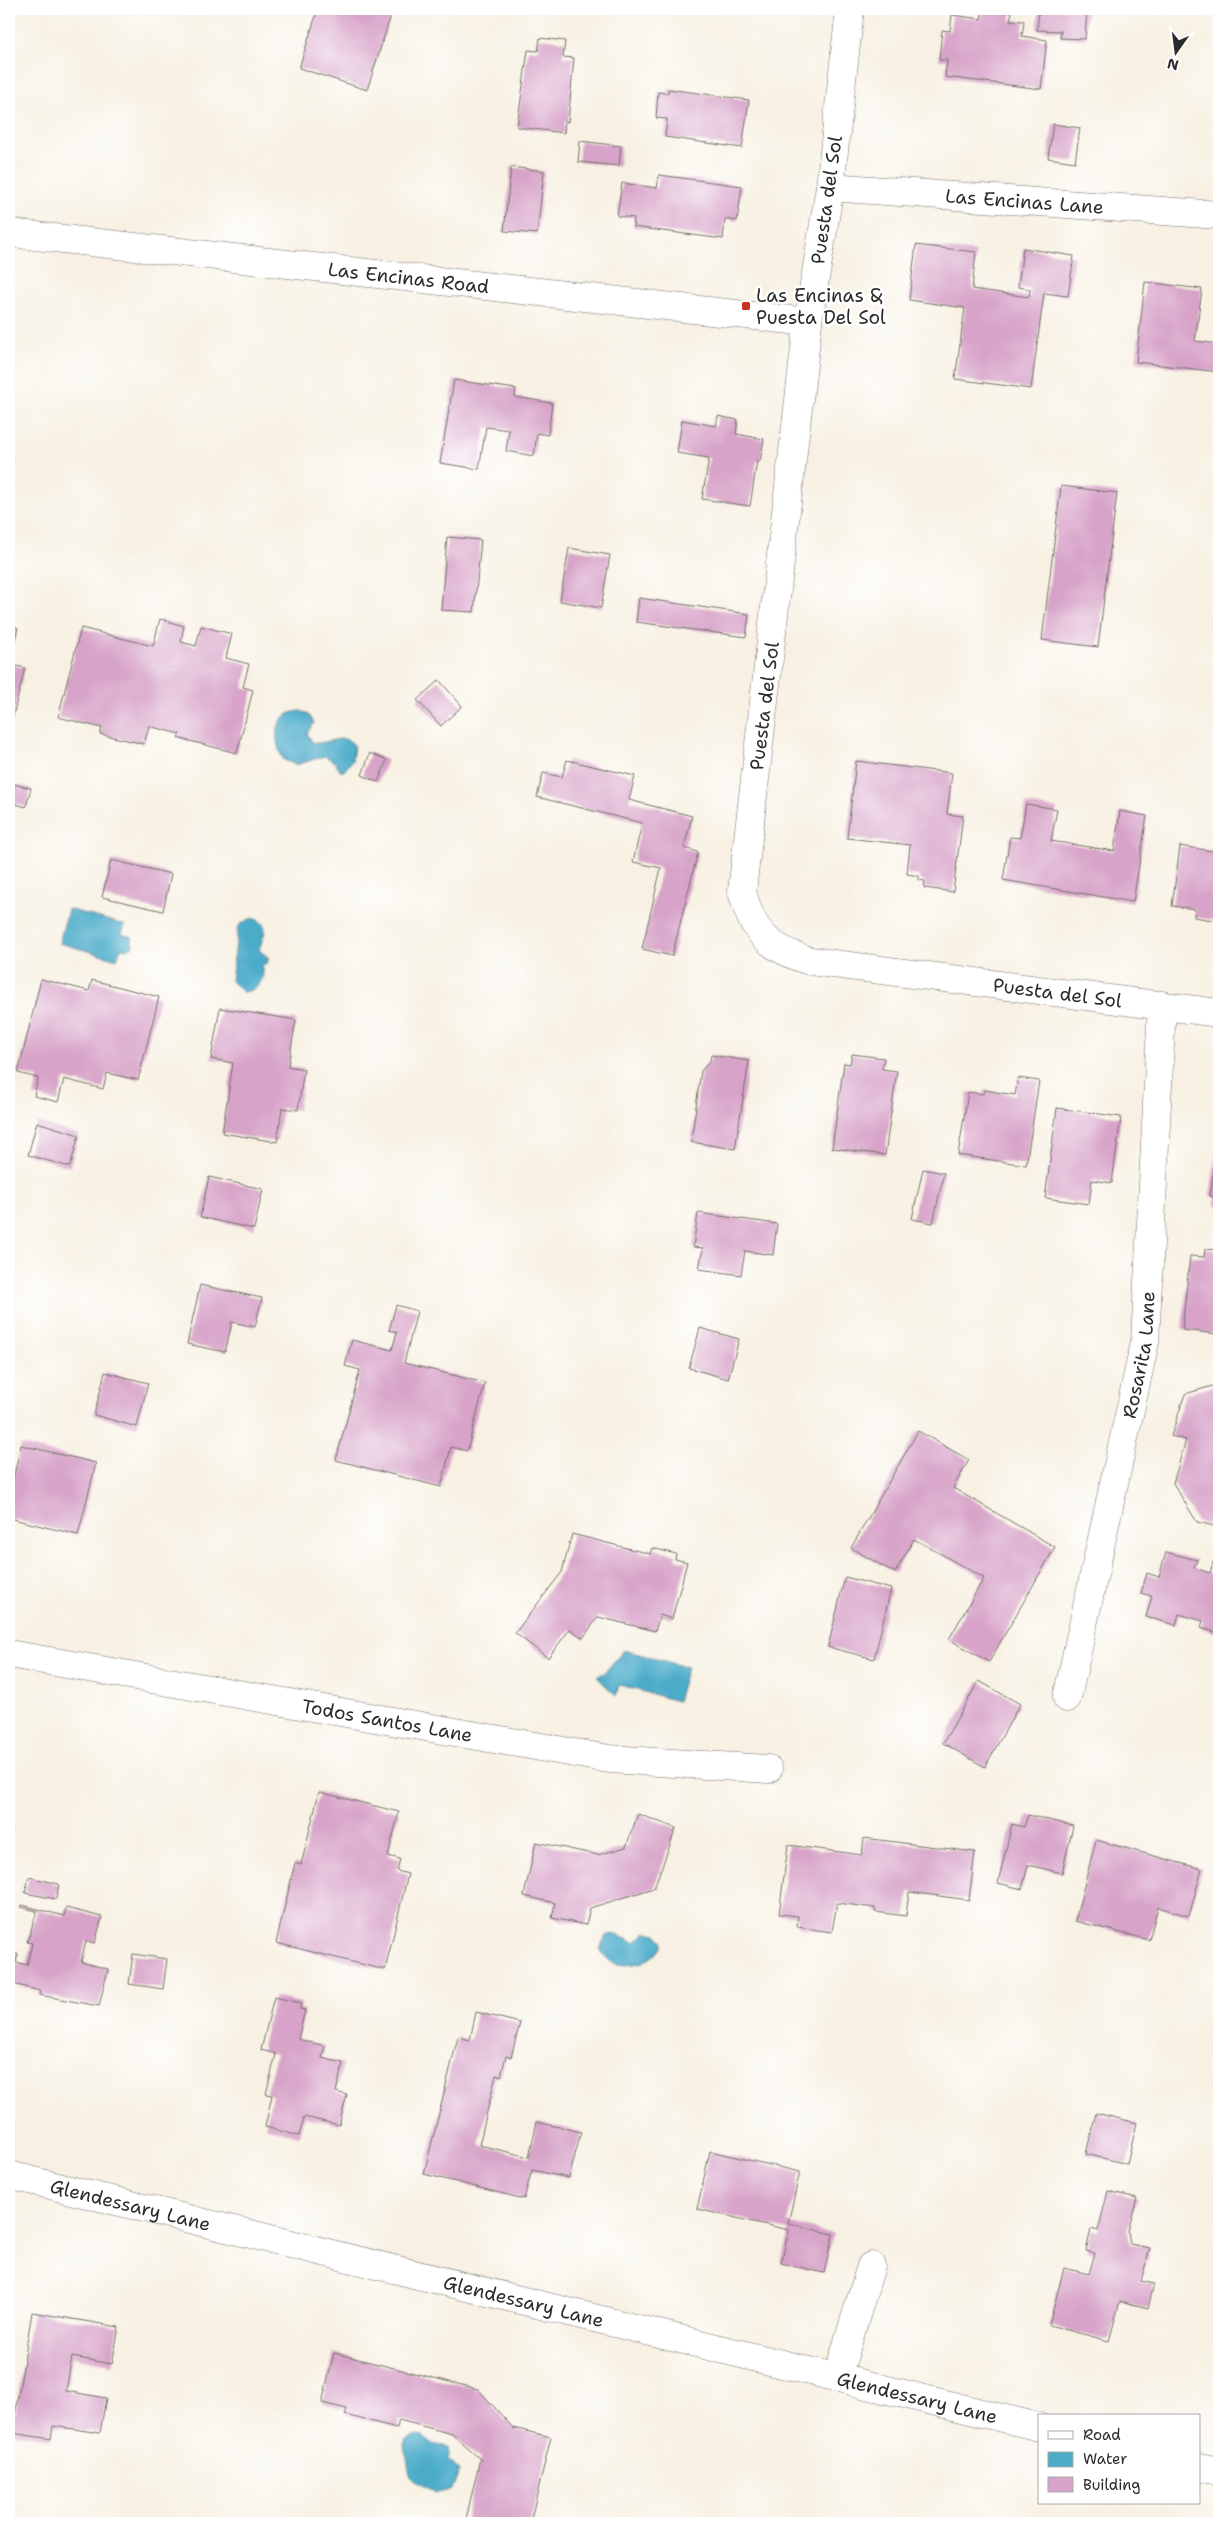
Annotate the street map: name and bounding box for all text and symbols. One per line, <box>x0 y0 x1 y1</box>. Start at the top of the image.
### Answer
north arrow <box>1150 28 1200 78</box>
text: N <box>1165 55 1180 75</box>
street label: Puesta del Sol <box>805 134 848 266</box>
street label: Las Encinas Lane <box>944 183 1105 220</box>
street label: Las Encinas Road <box>327 257 490 299</box>
place label: Las Encinas & Puesta Del Sol <box>756 283 886 330</box>
marker: Las Encinas & Puesta Del Sol <box>740 300 752 312</box>
street label: Puesta del Sol <box>744 640 785 772</box>
street label: Puesta del Sol <box>992 972 1124 1014</box>
street label: Rosarita Lane <box>1117 1291 1161 1421</box>
street label: Todos Santos Lane <box>300 1693 474 1748</box>
street label: Glendessary Lane <box>47 2174 213 2237</box>
street label: Glendessary Lane <box>441 2270 607 2333</box>
street label: Glendessary Lane <box>834 2366 1000 2429</box>
legend <box>1038 2414 1200 2504</box>
text: Road <box>1083 2425 1121 2445</box>
text: Water <box>1083 2449 1127 2469</box>
text: Building <box>1083 2475 1140 2495</box>

